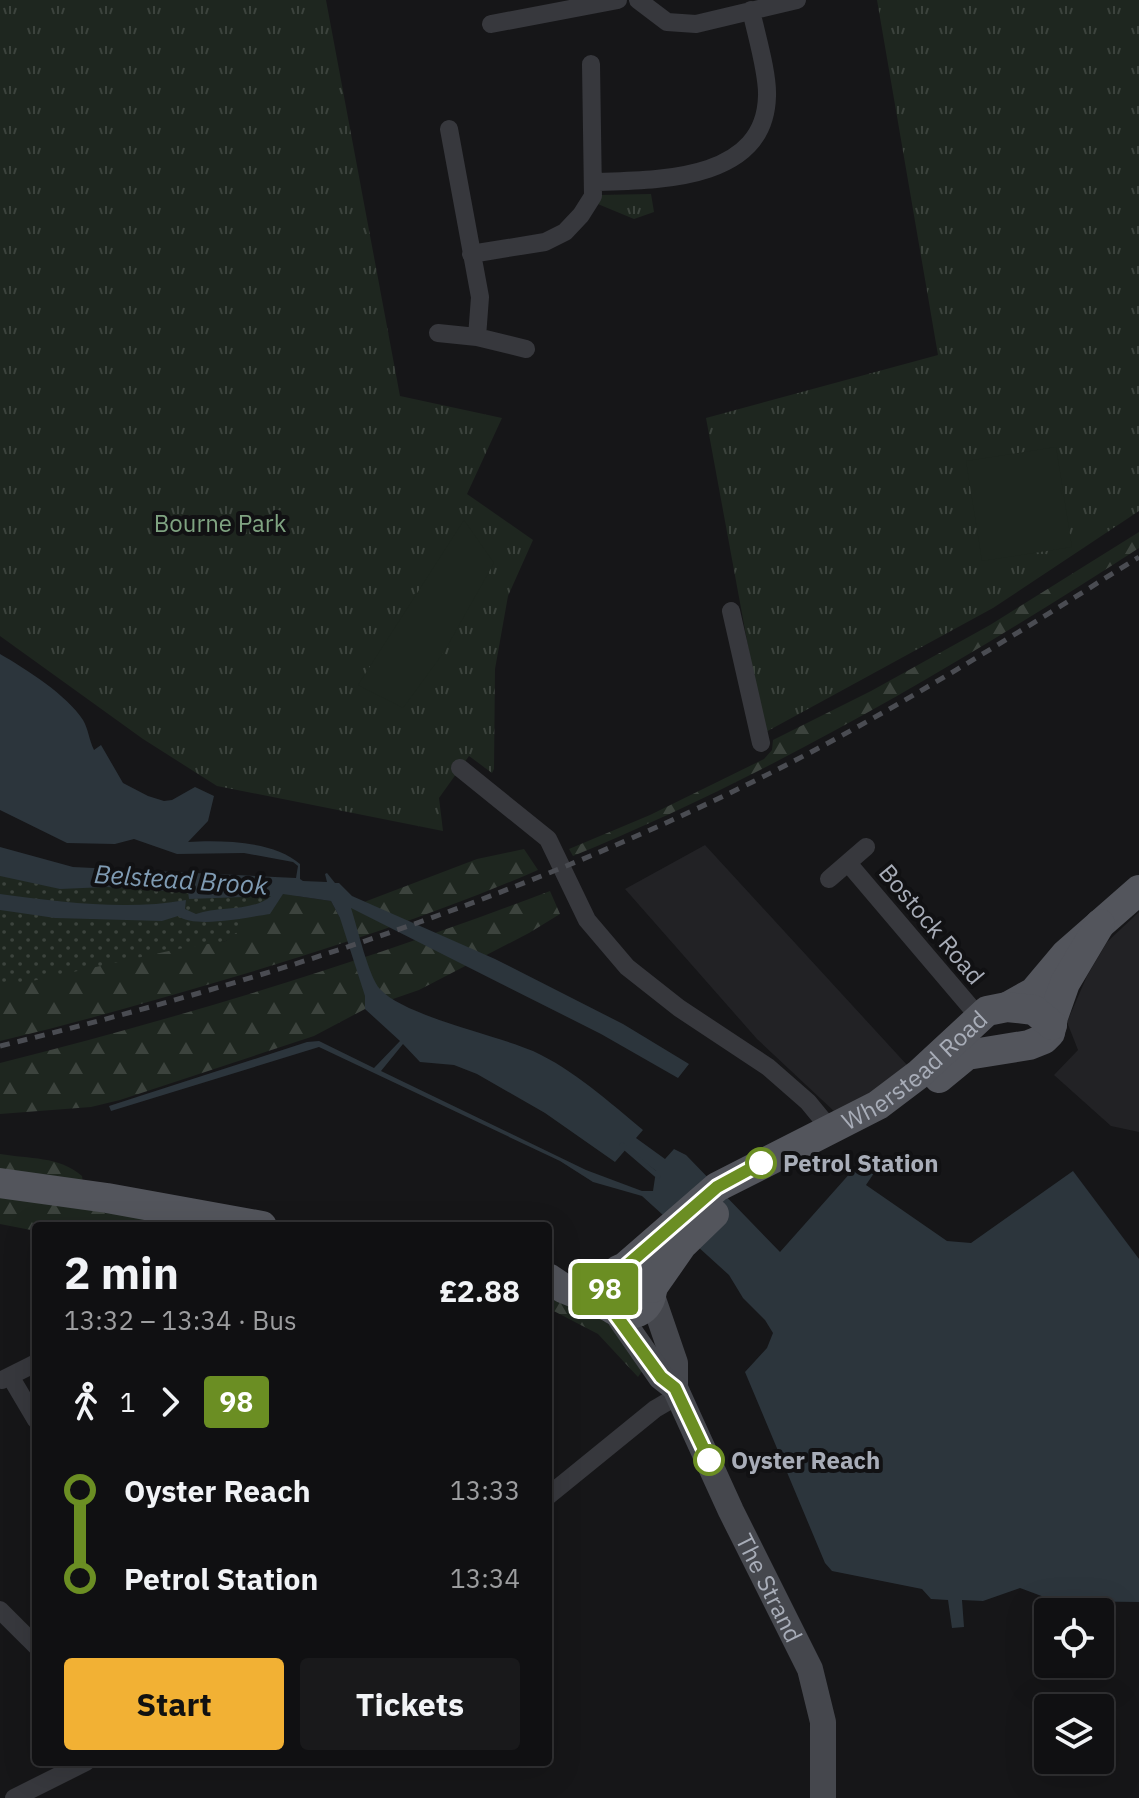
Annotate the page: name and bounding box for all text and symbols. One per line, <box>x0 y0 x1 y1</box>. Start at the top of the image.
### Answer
park label: Bourne Park <box>154 507 287 539</box>
water label: Belstead Brook <box>93 856 269 902</box>
street label: Bostock Road <box>872 857 992 991</box>
street label: Wherstead Road <box>836 1003 994 1137</box>
place label: Petrol Station <box>783 1147 938 1179</box>
marker: Petrol Station <box>746 1148 776 1178</box>
text: 2 min <box>64 1244 179 1301</box>
line badge: 98 <box>569 1263 641 1315</box>
text: 98 <box>588 1270 622 1307</box>
text: £2.88 <box>439 1271 520 1310</box>
text: 13:32 – 13:34 · Bus <box>64 1303 297 1337</box>
icon: walk <box>64 1380 108 1424</box>
icon: forward <box>148 1380 192 1424</box>
text: 98 <box>220 1383 253 1420</box>
text: 1 <box>120 1385 136 1419</box>
place label: Oyster Reach <box>731 1444 880 1476</box>
marker: Oyster Reach <box>694 1445 724 1475</box>
text: Oyster Reach <box>124 1471 311 1510</box>
text: 13:33 <box>450 1473 520 1507</box>
street label: The Strand <box>729 1528 810 1648</box>
text: Petrol Station <box>124 1559 318 1598</box>
text: 13:34 <box>450 1561 520 1595</box>
map controls <box>1034 1598 1114 1774</box>
button: locate <box>1034 1598 1114 1678</box>
button: Start <box>64 1658 284 1750</box>
button: Tickets <box>300 1658 520 1750</box>
button: layers <box>1034 1694 1114 1774</box>

